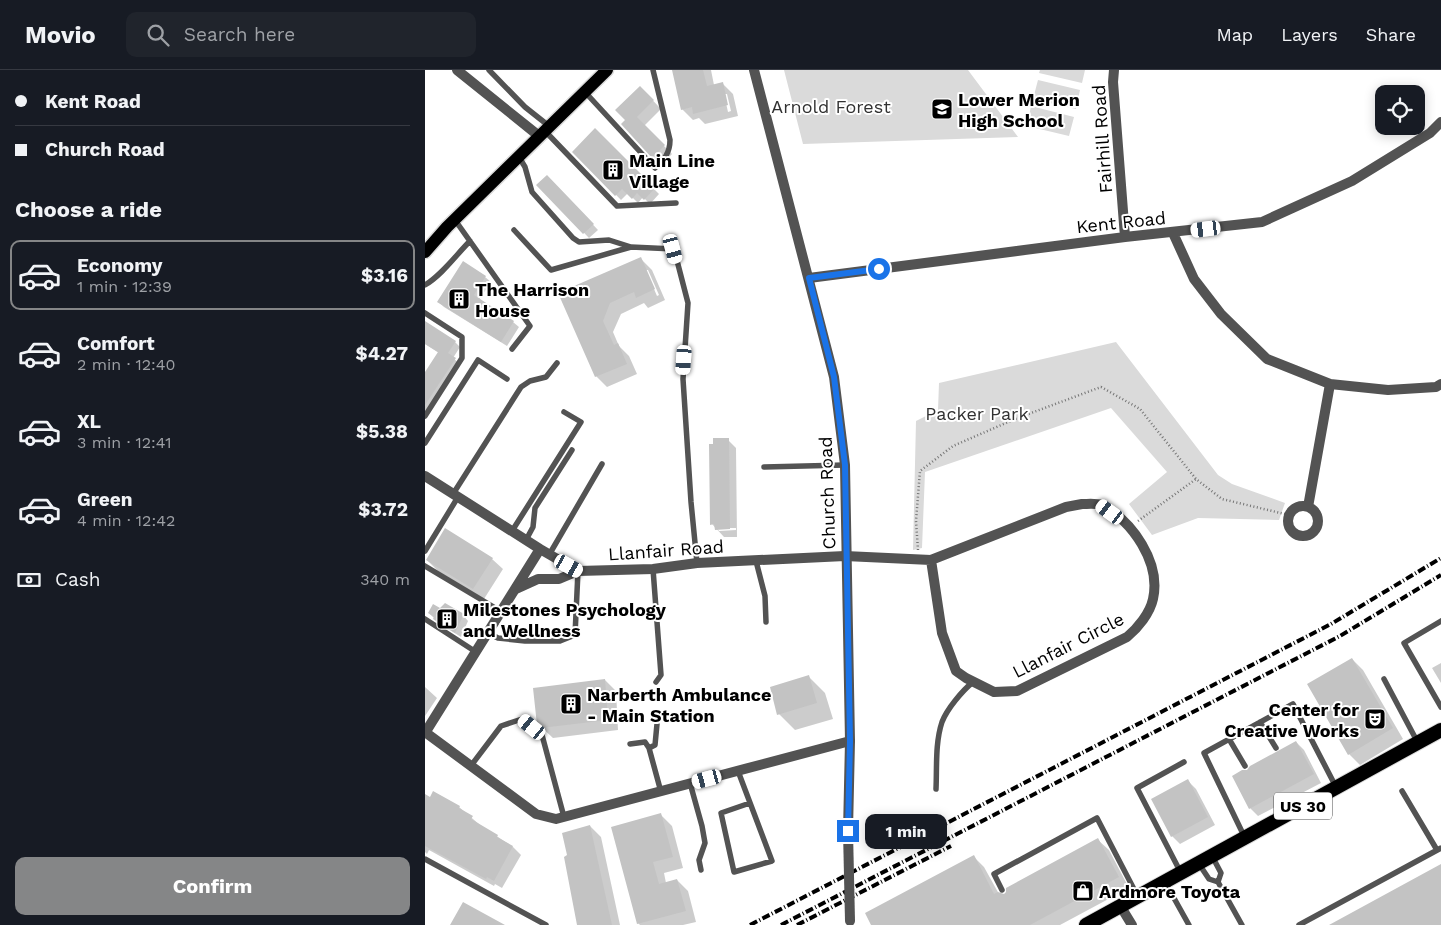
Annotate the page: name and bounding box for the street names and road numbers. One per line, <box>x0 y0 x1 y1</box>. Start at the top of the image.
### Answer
street label: Fairhill Road <box>1088 84 1116 194</box>
street label: Kent Road <box>1075 207 1167 237</box>
street label: Church Road <box>815 436 839 550</box>
street label: Llanfair Road <box>607 535 725 565</box>
street label: Llanfair Circle <box>1009 608 1127 682</box>
road number: US 30 <box>1274 792 1332 819</box>

